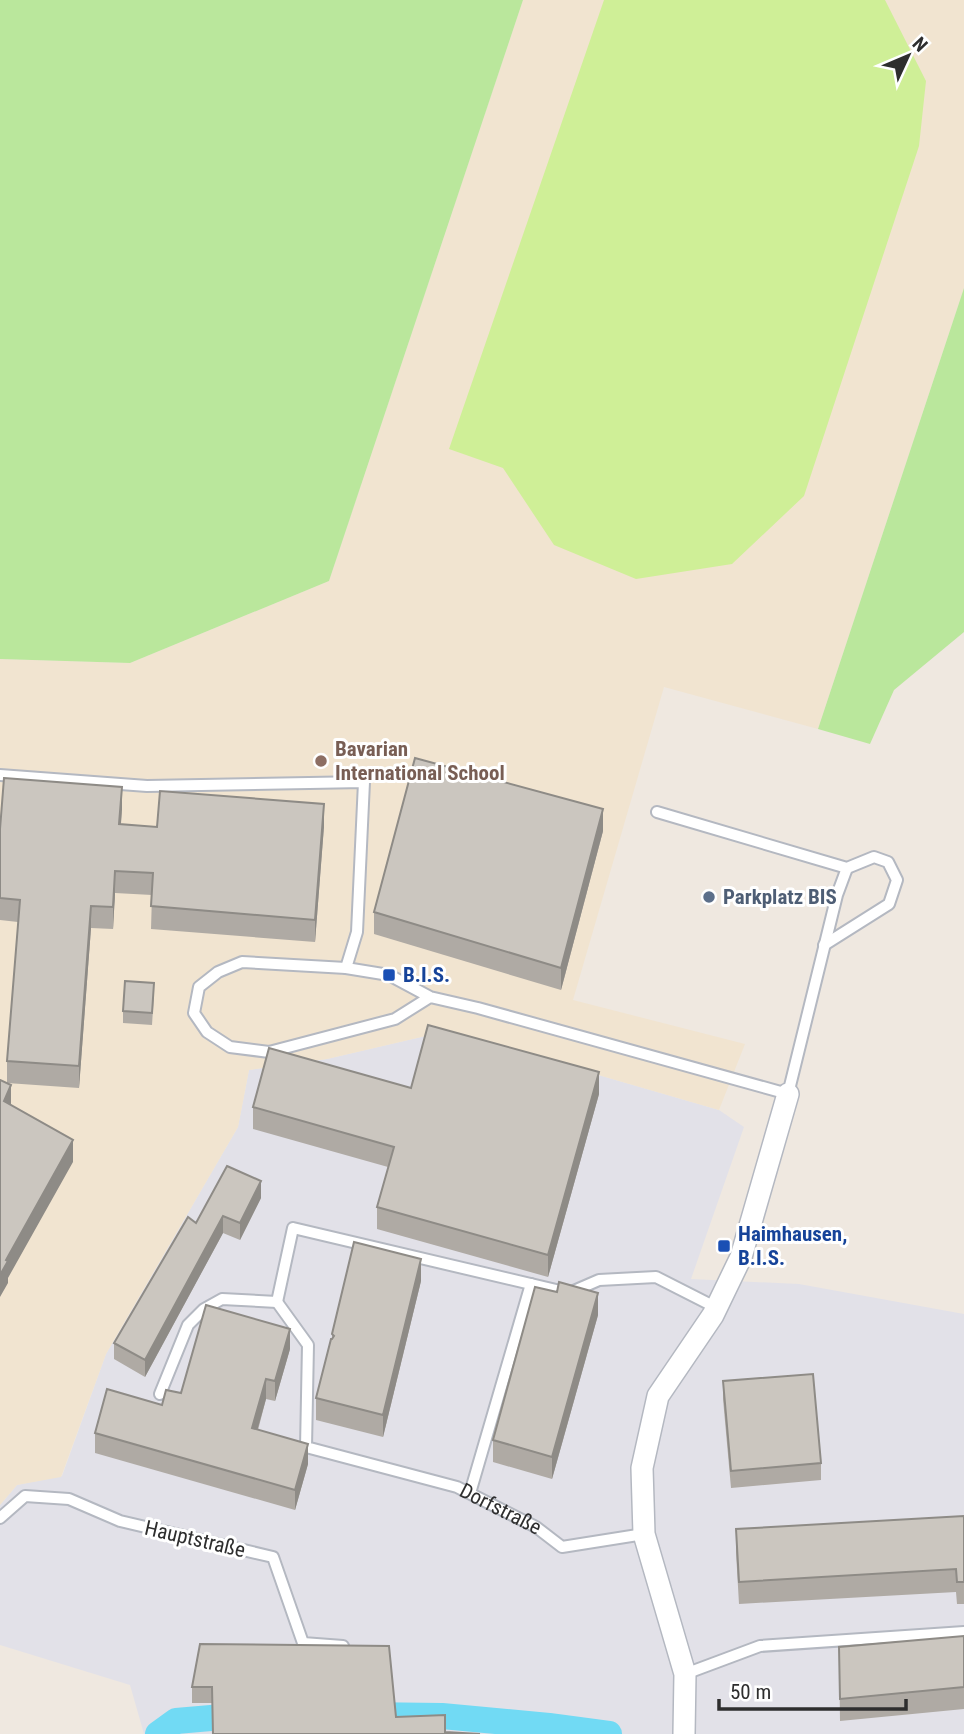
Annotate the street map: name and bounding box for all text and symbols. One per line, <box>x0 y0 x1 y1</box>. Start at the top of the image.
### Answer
north arrow <box>873 21 943 91</box>
text: N <box>908 32 932 57</box>
place label: Bavarian International School <box>335 737 505 785</box>
marker: Bavarian International School <box>313 753 329 769</box>
place label: Parkplatz BIS <box>723 885 837 909</box>
marker: Parkplatz BIS <box>701 889 717 905</box>
place label: B.I.S. <box>403 963 450 987</box>
marker: B.I.S. <box>381 967 397 983</box>
place label: Haimhausen, B.I.S. <box>738 1222 847 1270</box>
marker: Haimhausen, B.I.S. <box>716 1238 732 1254</box>
street label: Dorfstraße <box>456 1478 546 1540</box>
street label: Hauptstraße <box>142 1516 248 1562</box>
scale bar <box>719 1668 906 1712</box>
text: 50 m <box>730 1680 771 1704</box>

